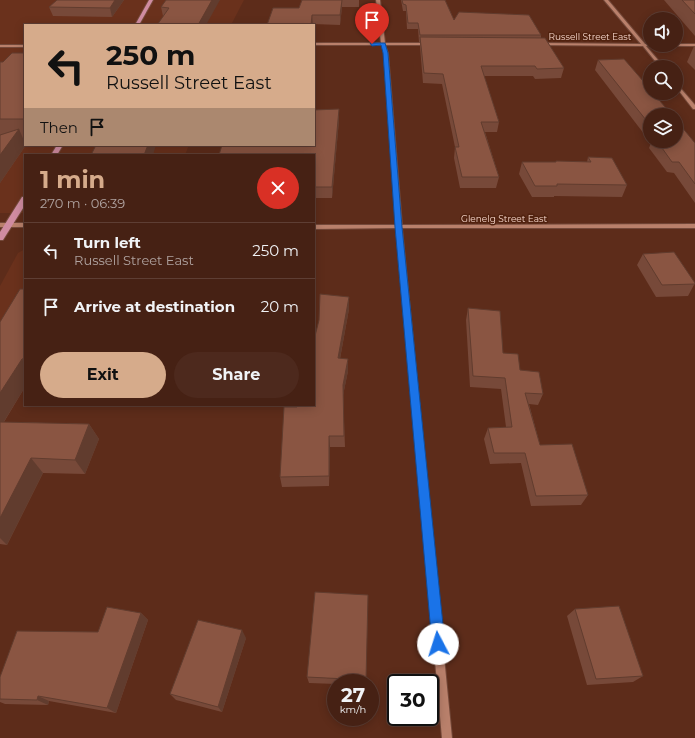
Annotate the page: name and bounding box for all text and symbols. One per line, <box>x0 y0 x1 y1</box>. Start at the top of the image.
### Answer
pin <box>355 3 389 44</box>
icon: arrive <box>361 9 383 31</box>
map controls <box>643 12 683 148</box>
button: sound <box>643 12 683 52</box>
street label: Russell Street East <box>549 31 632 42</box>
text: 250 m <box>106 38 196 72</box>
icon: left <box>40 40 92 92</box>
button: search <box>643 60 683 100</box>
text: Russell Street East <box>106 72 272 94</box>
button: layers <box>643 108 683 148</box>
icon: arrive <box>86 116 108 138</box>
text: Then <box>40 118 78 137</box>
text: 1 min <box>40 165 105 194</box>
button: close <box>257 167 299 209</box>
text: 270 m · 06:39 <box>40 195 125 211</box>
street label: Glenelg Street East <box>461 213 547 224</box>
text: Turn left <box>74 233 141 252</box>
icon: left <box>40 240 62 262</box>
text: 250 m <box>252 241 299 260</box>
text: Russell Street East <box>74 252 194 268</box>
icon: arrive <box>40 296 62 318</box>
text: Arrive at destination <box>74 297 235 316</box>
text: 20 m <box>261 297 299 316</box>
button: Exit <box>40 352 166 398</box>
button: Share <box>174 352 299 398</box>
position arrow <box>417 623 459 665</box>
speed limit sign: 30 <box>387 674 439 726</box>
text: 27 <box>341 683 365 707</box>
text: km/h <box>340 703 366 716</box>

